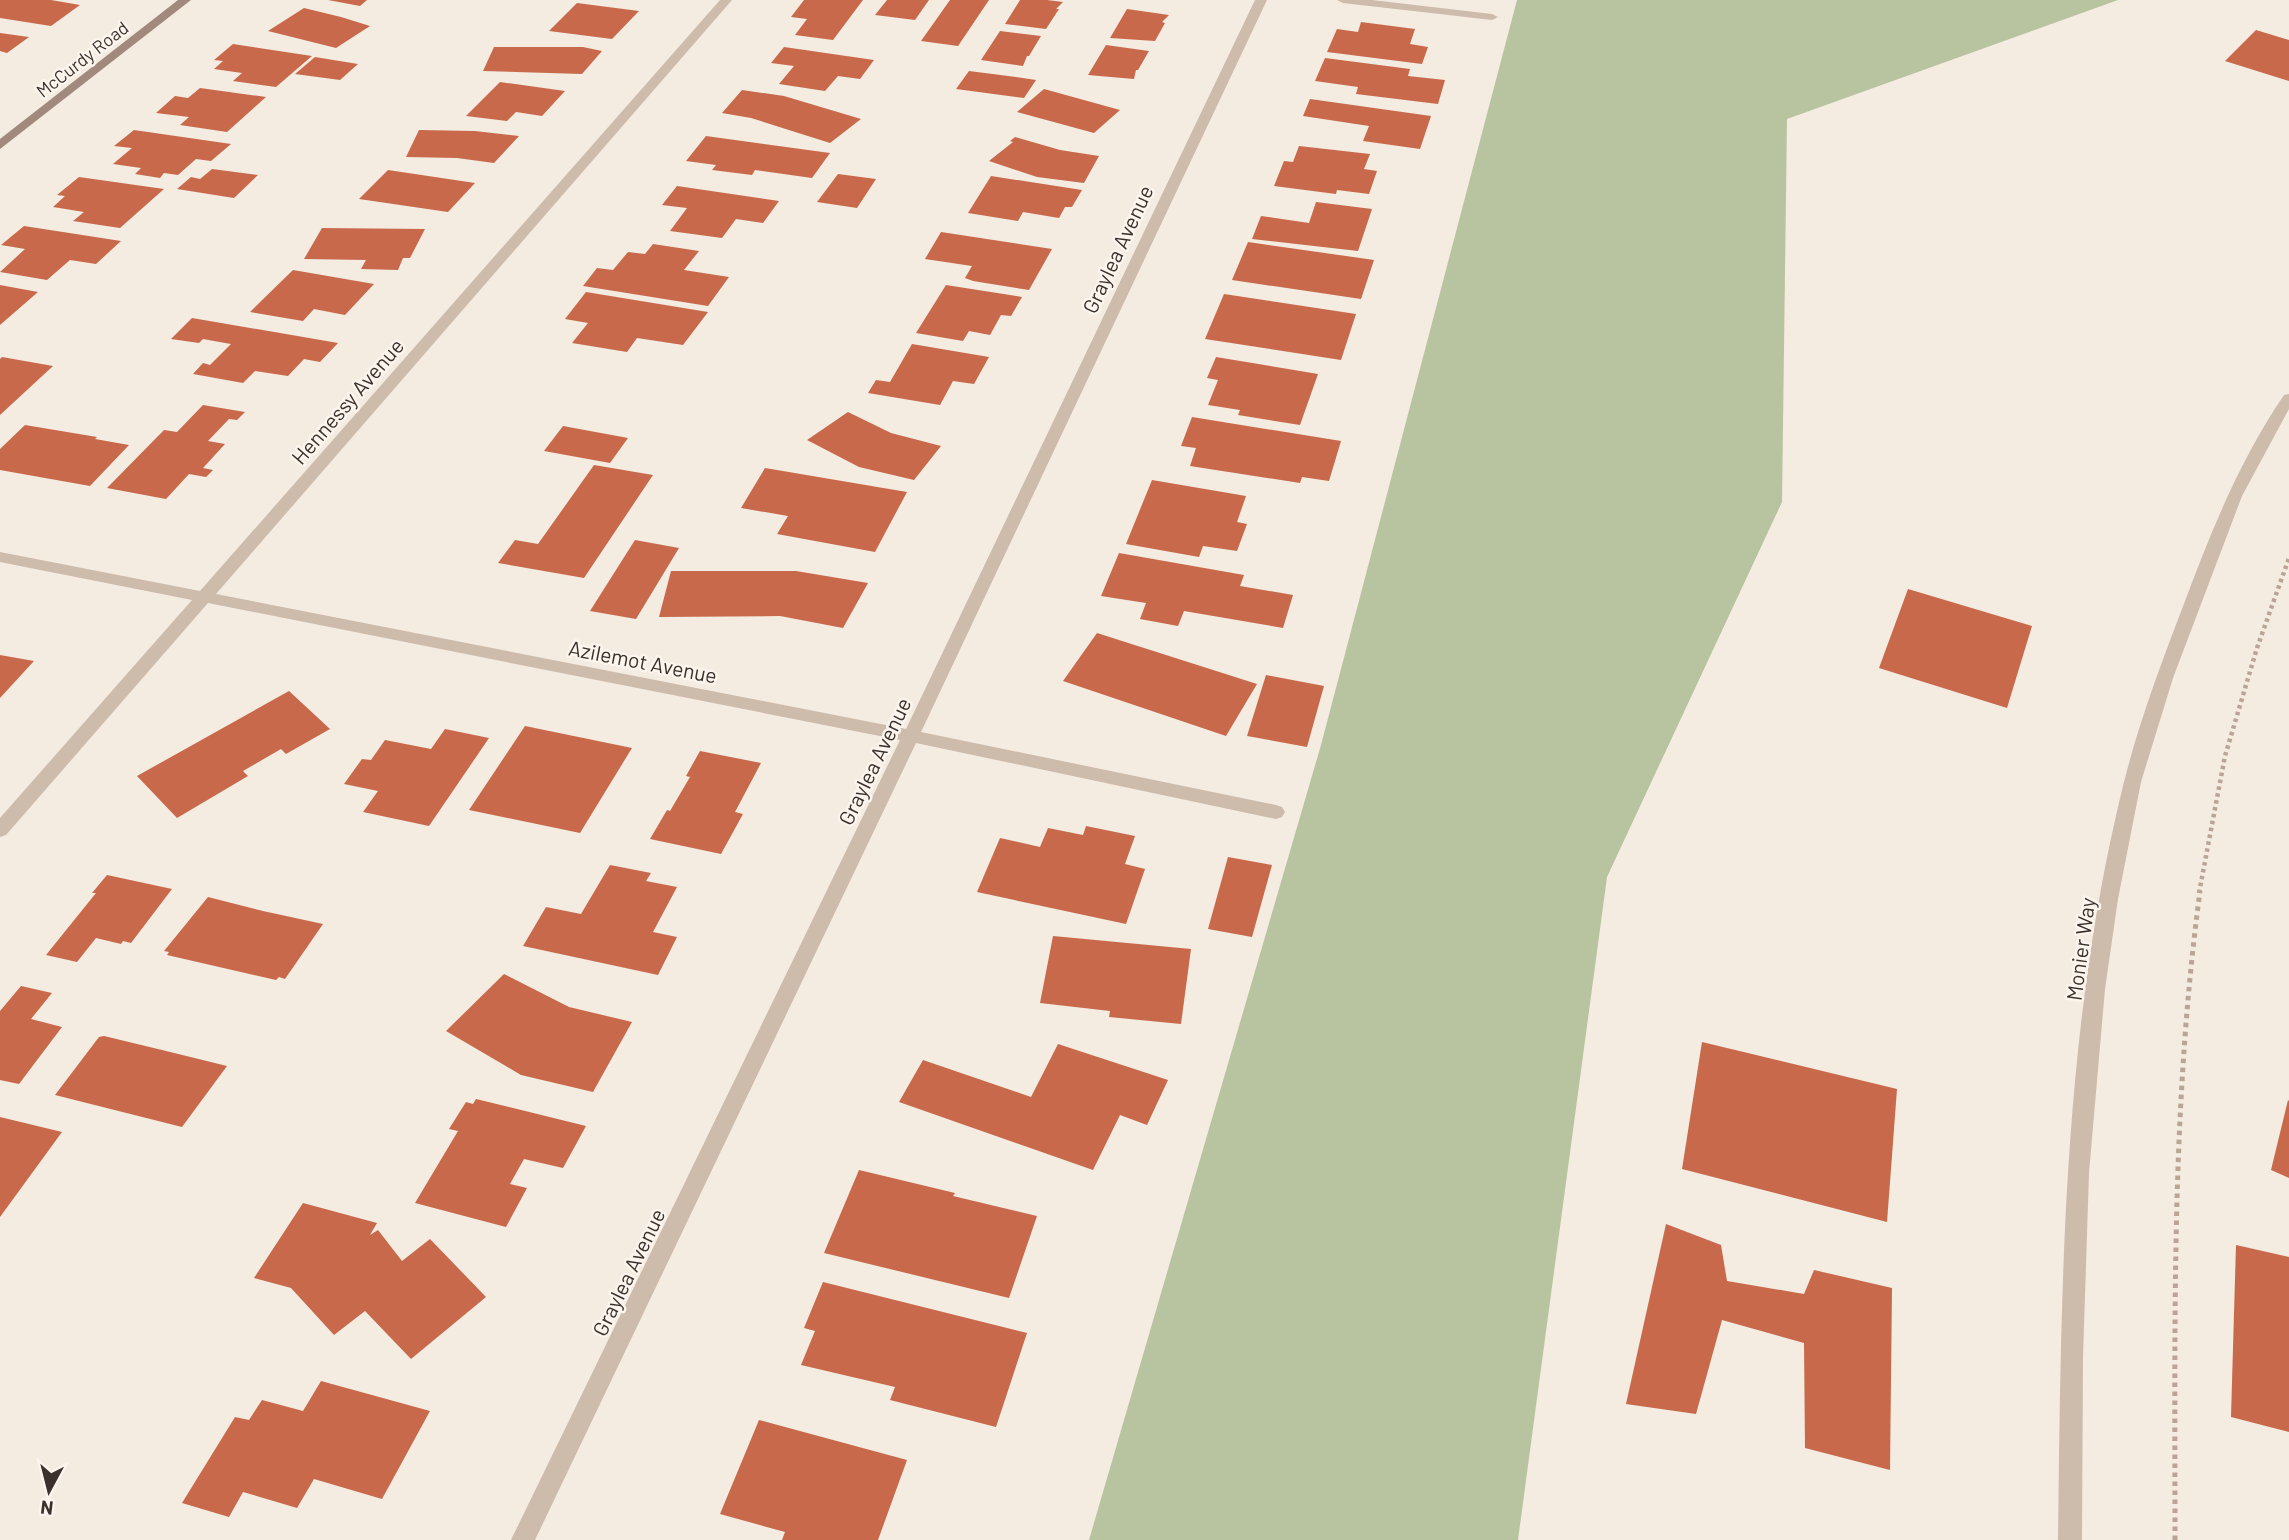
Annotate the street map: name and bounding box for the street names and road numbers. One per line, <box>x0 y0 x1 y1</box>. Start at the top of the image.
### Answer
street label: McCurdy Road <box>32 16 132 102</box>
street label: Graylea Avenue <box>1076 181 1158 317</box>
street label: Hennessy Avenue <box>286 333 408 469</box>
street label: Azilemot Avenue <box>567 634 719 688</box>
street label: Graylea Avenue <box>832 693 916 829</box>
street label: Monier Way <box>2060 896 2100 1002</box>
street label: Graylea Avenue <box>586 1204 670 1340</box>

